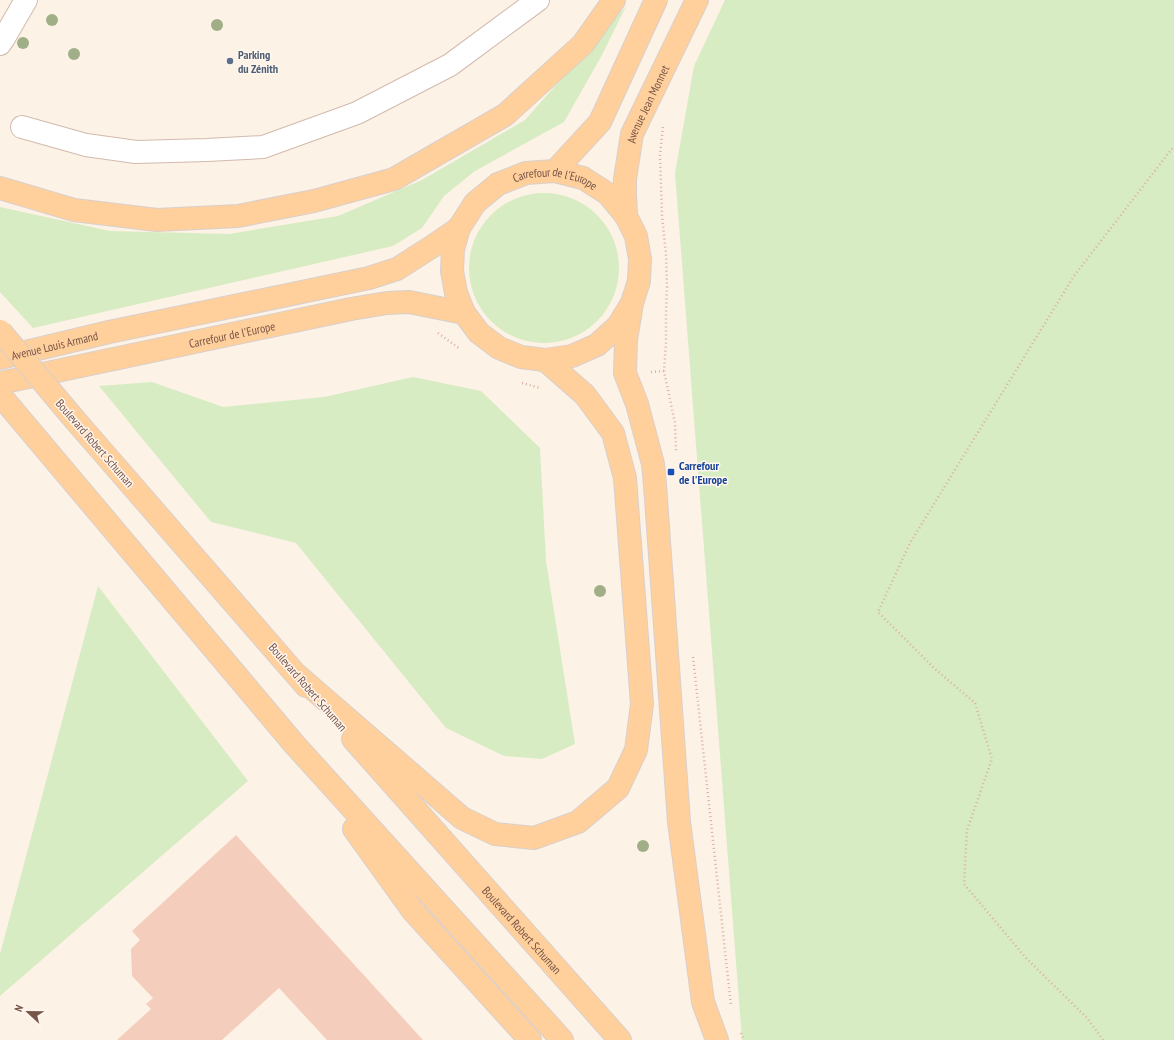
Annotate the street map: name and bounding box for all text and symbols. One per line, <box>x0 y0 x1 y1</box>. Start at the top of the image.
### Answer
place label: Parking du Zénith <box>238 47 278 76</box>
marker: Parking du Zénith <box>225 56 235 66</box>
street label: Avenue Jean Monnet <box>623 62 672 144</box>
street label: Carrefour de l'Europe <box>510 163 600 193</box>
street label: Carrefour de l'Europe <box>187 318 276 350</box>
street label: Avenue Louis Armand <box>10 327 99 363</box>
street label: Boulevard Robert Schuman <box>53 396 137 490</box>
place label: Carrefour de l'Europe <box>679 458 727 487</box>
marker: Carrefour de l'Europe <box>666 467 676 477</box>
street label: Boulevard Robert Schuman <box>266 640 350 734</box>
street label: Boulevard Robert Schuman <box>479 883 565 977</box>
north arrow <box>8 992 48 1032</box>
text: N <box>11 1003 26 1014</box>

